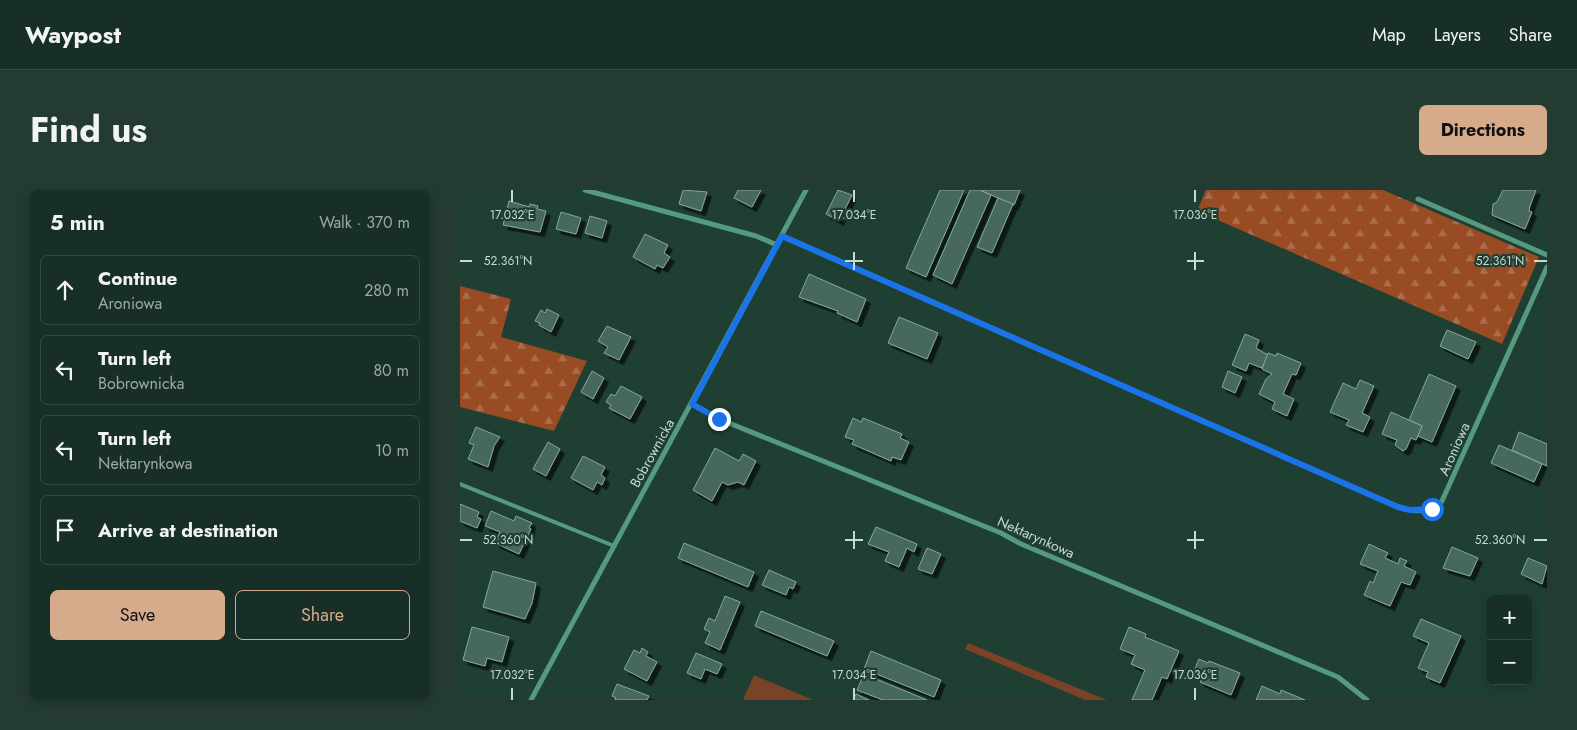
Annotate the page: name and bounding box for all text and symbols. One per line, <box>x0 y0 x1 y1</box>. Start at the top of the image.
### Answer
text: Waypost <box>25 17 121 52</box>
text: Map <box>1372 22 1406 48</box>
text: Layers <box>1434 22 1481 48</box>
text: Share <box>1509 22 1552 48</box>
text: Find us <box>30 105 147 155</box>
button: Directions <box>1419 105 1547 155</box>
text: 17.032°E <box>490 206 534 224</box>
text: 17.034°E <box>832 206 876 224</box>
text: 17.036°E <box>1173 206 1217 224</box>
text: 5 min <box>50 208 105 238</box>
text: Walk · 370 m <box>319 211 410 234</box>
text: 52.361°N <box>484 252 532 270</box>
text: 52.361°N <box>1476 252 1524 270</box>
text: Continue <box>98 265 177 292</box>
icon: ahead <box>51 276 79 304</box>
text: 280 m <box>364 279 409 302</box>
text: Aroniowa <box>98 292 162 315</box>
text: Turn left <box>98 345 171 372</box>
icon: left <box>51 356 79 384</box>
text: 80 m <box>373 359 409 382</box>
text: Bobrownicka <box>98 372 184 395</box>
route end <box>708 408 731 431</box>
street label: Bobrownicka <box>625 415 679 491</box>
street label: Aroniowa <box>1433 419 1475 479</box>
text: Turn left <box>98 425 171 452</box>
icon: left <box>51 436 79 464</box>
text: 10 m <box>375 439 409 462</box>
text: Nektarynkowa <box>98 452 193 475</box>
route start <box>1421 498 1444 521</box>
street label: Nektarynkowa <box>994 511 1078 563</box>
icon: arrive <box>51 516 79 544</box>
text: Arrive at destination <box>98 517 278 544</box>
text: 52.360°N <box>483 531 533 549</box>
text: 52.360°N <box>1475 531 1525 549</box>
button: Save <box>50 590 225 640</box>
button: Share <box>235 590 410 640</box>
map controls <box>1487 595 1532 685</box>
button: + <box>1487 595 1532 640</box>
button: − <box>1487 640 1532 685</box>
text: 17.032°E <box>490 666 534 684</box>
text: 17.034°E <box>832 666 876 684</box>
text: 17.036°E <box>1173 666 1217 684</box>

